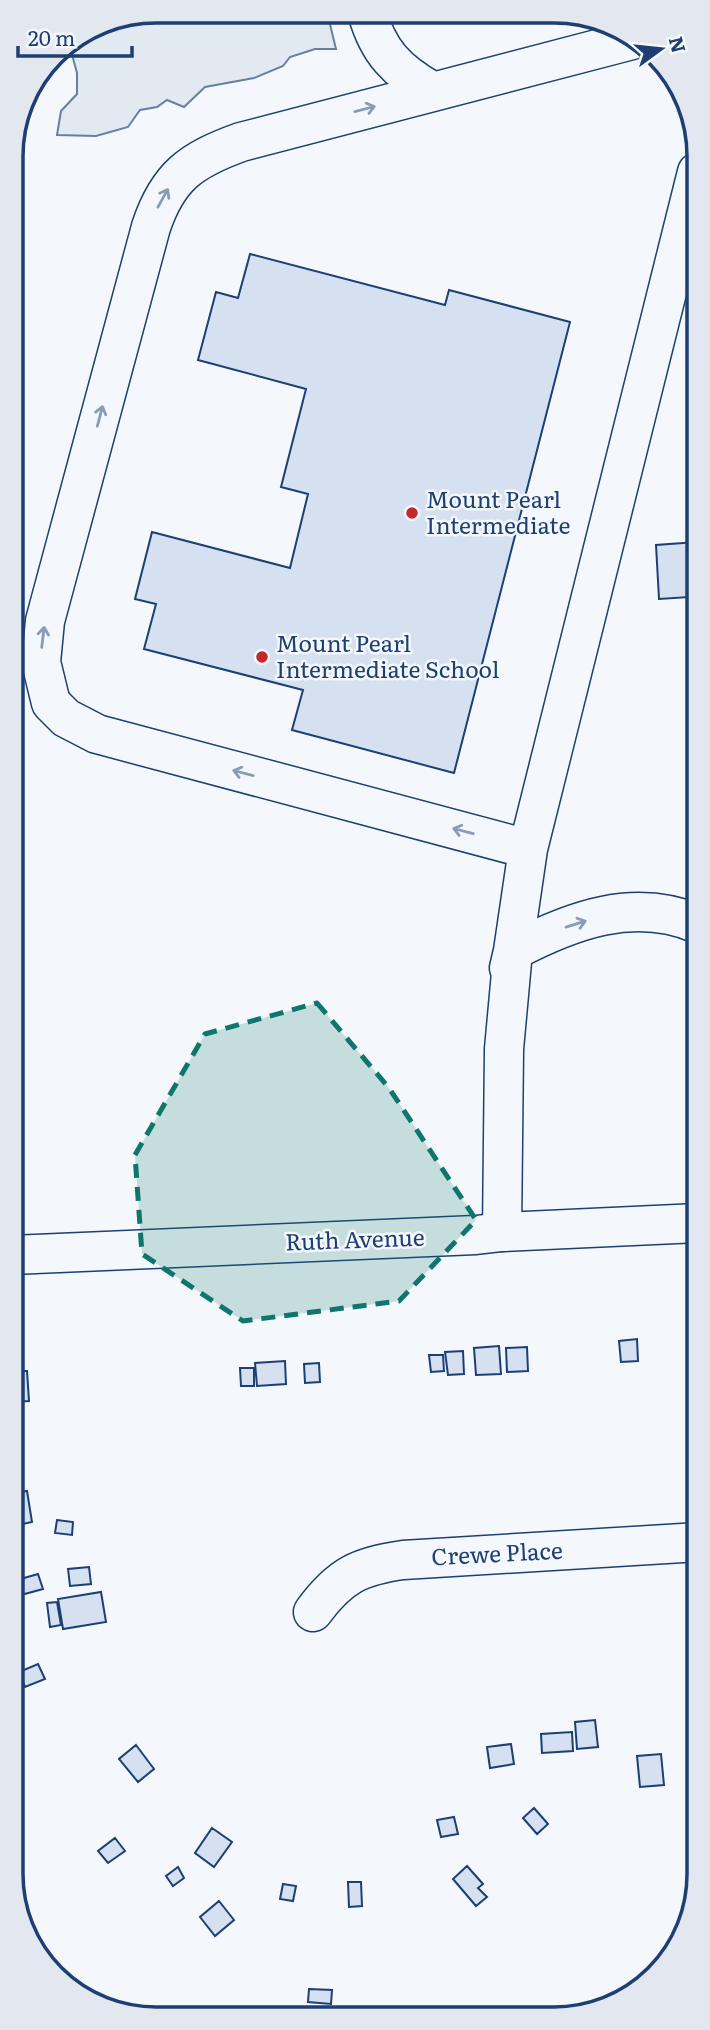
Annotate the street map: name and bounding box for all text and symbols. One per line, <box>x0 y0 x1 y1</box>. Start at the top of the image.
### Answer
scale bar <box>18 14 131 58</box>
north arrow <box>626 14 696 84</box>
text: 20 m <box>28 21 75 52</box>
text: N <box>663 33 694 56</box>
one-way arrow <box>353 102 376 115</box>
one-way arrow <box>156 189 170 209</box>
one-way arrow <box>94 406 107 428</box>
place label: Mount Pearl Intermediate <box>426 481 570 541</box>
marker: Mount Pearl Intermediate <box>404 505 420 521</box>
place label: Mount Pearl Intermediate School <box>276 625 500 685</box>
one-way arrow <box>37 626 50 648</box>
marker: Mount Pearl Intermediate School <box>254 649 270 665</box>
one-way arrow <box>232 766 254 779</box>
one-way arrow <box>452 824 474 837</box>
one-way arrow <box>565 916 587 929</box>
street label: Ruth Avenue <box>285 1219 425 1257</box>
street label: Crewe Place <box>430 1532 564 1572</box>

